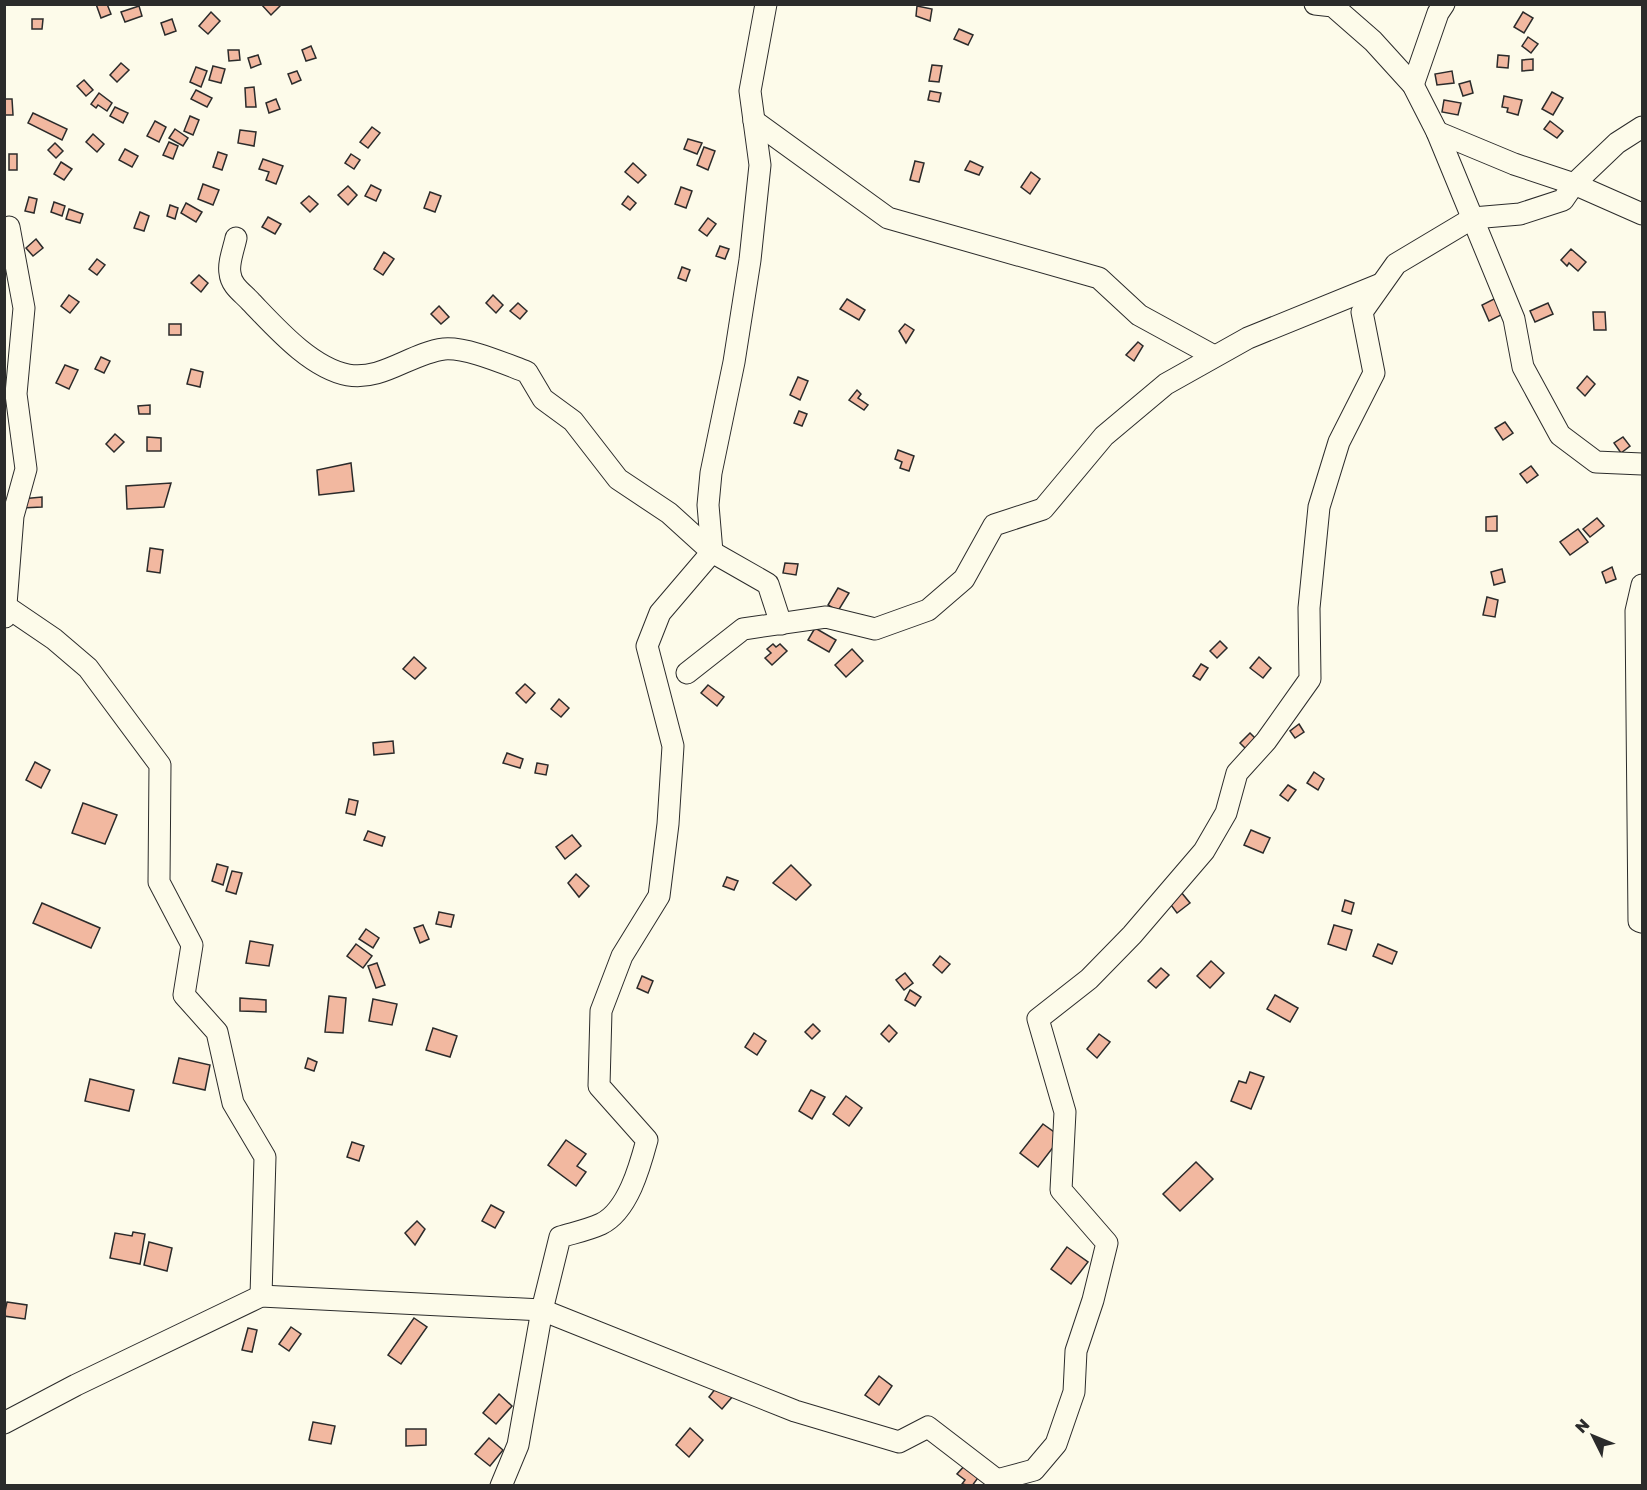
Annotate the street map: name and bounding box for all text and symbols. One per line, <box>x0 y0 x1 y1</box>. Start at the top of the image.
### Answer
north arrow <box>1563 1406 1623 1466</box>
text: N <box>1571 1414 1593 1437</box>

